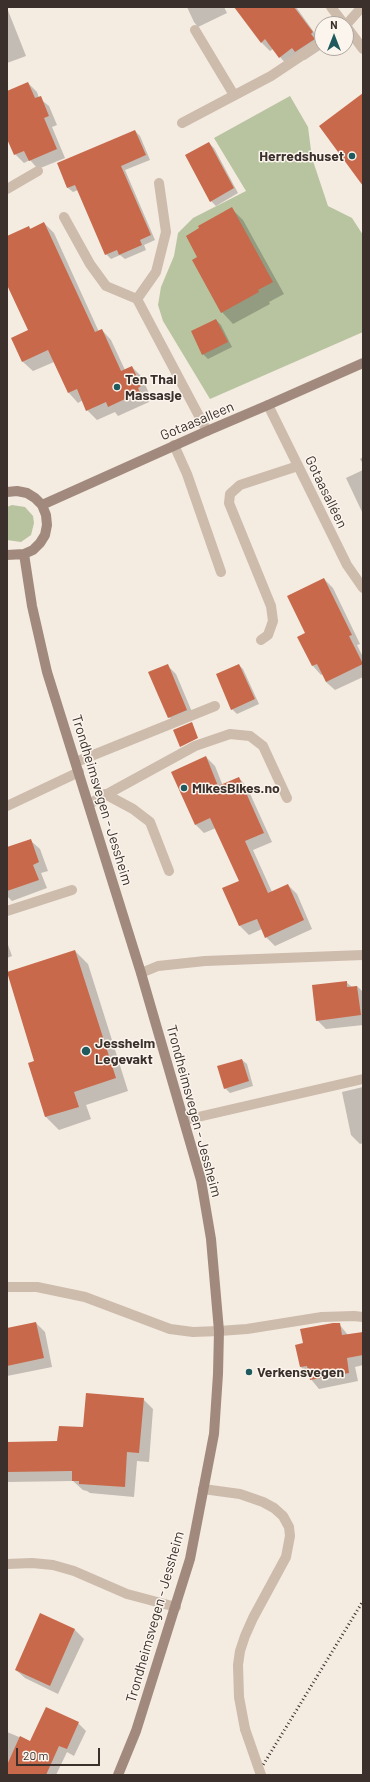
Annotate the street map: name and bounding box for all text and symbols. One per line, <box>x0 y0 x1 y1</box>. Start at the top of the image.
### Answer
north arrow <box>314 16 354 56</box>
text: N <box>330 18 338 31</box>
place label: Herredshuset <box>259 148 344 164</box>
marker: Herredshuset <box>347 151 357 161</box>
place label: Ten Thai Massasje <box>125 371 182 404</box>
marker: Ten Thai Massasje <box>112 382 122 392</box>
street label: Gotaasalleen <box>158 398 236 444</box>
street label: Gotaasalléen <box>301 453 351 531</box>
street label: Trondheimsvegen - Jessheim <box>68 713 136 887</box>
place label: MikesBikes.no <box>192 780 280 796</box>
marker: MikesBikes.no <box>179 783 189 793</box>
street label: Trondheimsvegen - Jessheim <box>163 1023 225 1199</box>
place label: Jessheim Legevakt <box>95 1035 155 1068</box>
marker: Jessheim Legevakt <box>80 1045 92 1057</box>
place label: Verkensvegen <box>257 1364 344 1380</box>
marker: Verkensvegen <box>244 1367 254 1377</box>
street label: Trondheimsvegen - Jessheim <box>122 1529 188 1705</box>
scale bar <box>18 1740 102 1766</box>
text: 20 m <box>23 1748 49 1762</box>

